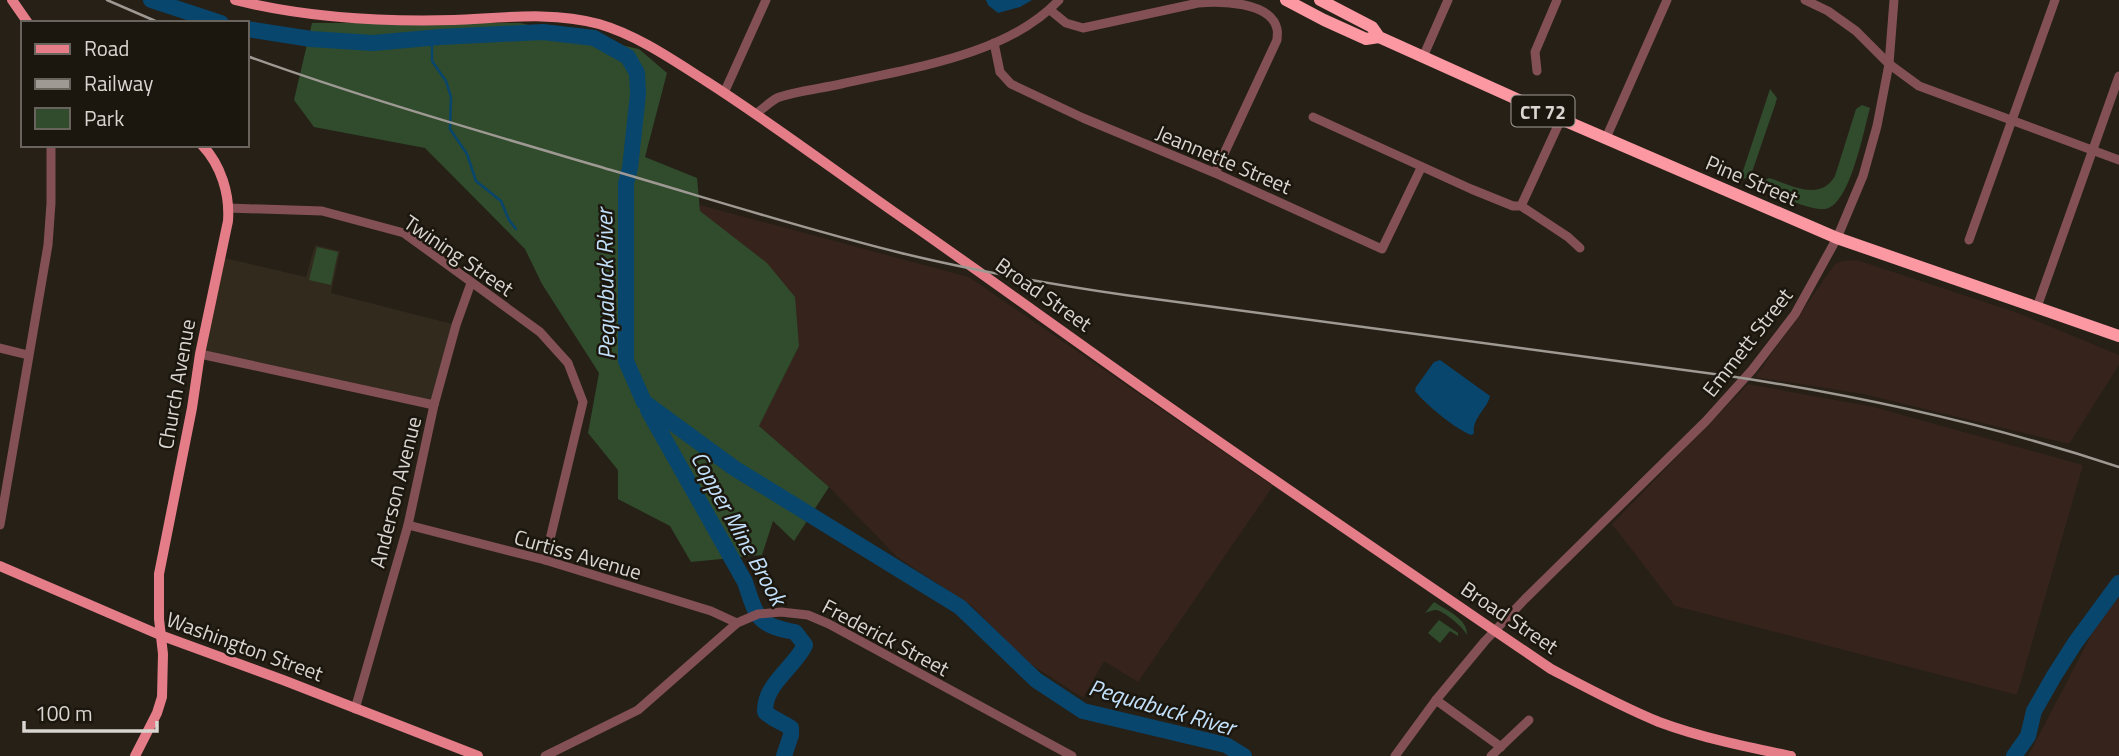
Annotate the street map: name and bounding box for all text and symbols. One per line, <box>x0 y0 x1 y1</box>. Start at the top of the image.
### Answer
legend <box>21 21 248 147</box>
text: Road <box>84 32 129 64</box>
text: Railway <box>84 67 153 99</box>
road number: CT 72 <box>1512 96 1574 127</box>
text: Park <box>84 102 124 134</box>
street label: Jeannette Street <box>1151 116 1297 202</box>
street label: Pine Street <box>1701 146 1804 214</box>
street label: Twining Street <box>397 206 521 304</box>
water label: Pequabuck River <box>586 206 624 360</box>
street label: Broad Street <box>989 249 1099 339</box>
street label: Emmett Street <box>1694 280 1800 403</box>
street label: Church Avenue <box>149 316 203 452</box>
street label: Anderson Avenue <box>361 413 429 571</box>
water label: Copper Mine Brook <box>682 444 797 614</box>
street label: Curtiss Avenue <box>510 521 646 587</box>
street label: Broad Street <box>1455 573 1566 662</box>
street label: Frederick Street <box>817 590 956 684</box>
street label: Washington Street <box>162 603 329 689</box>
water label: Pequabuck River <box>1085 669 1242 745</box>
scale bar <box>24 690 158 734</box>
text: 100 m <box>35 697 92 729</box>

